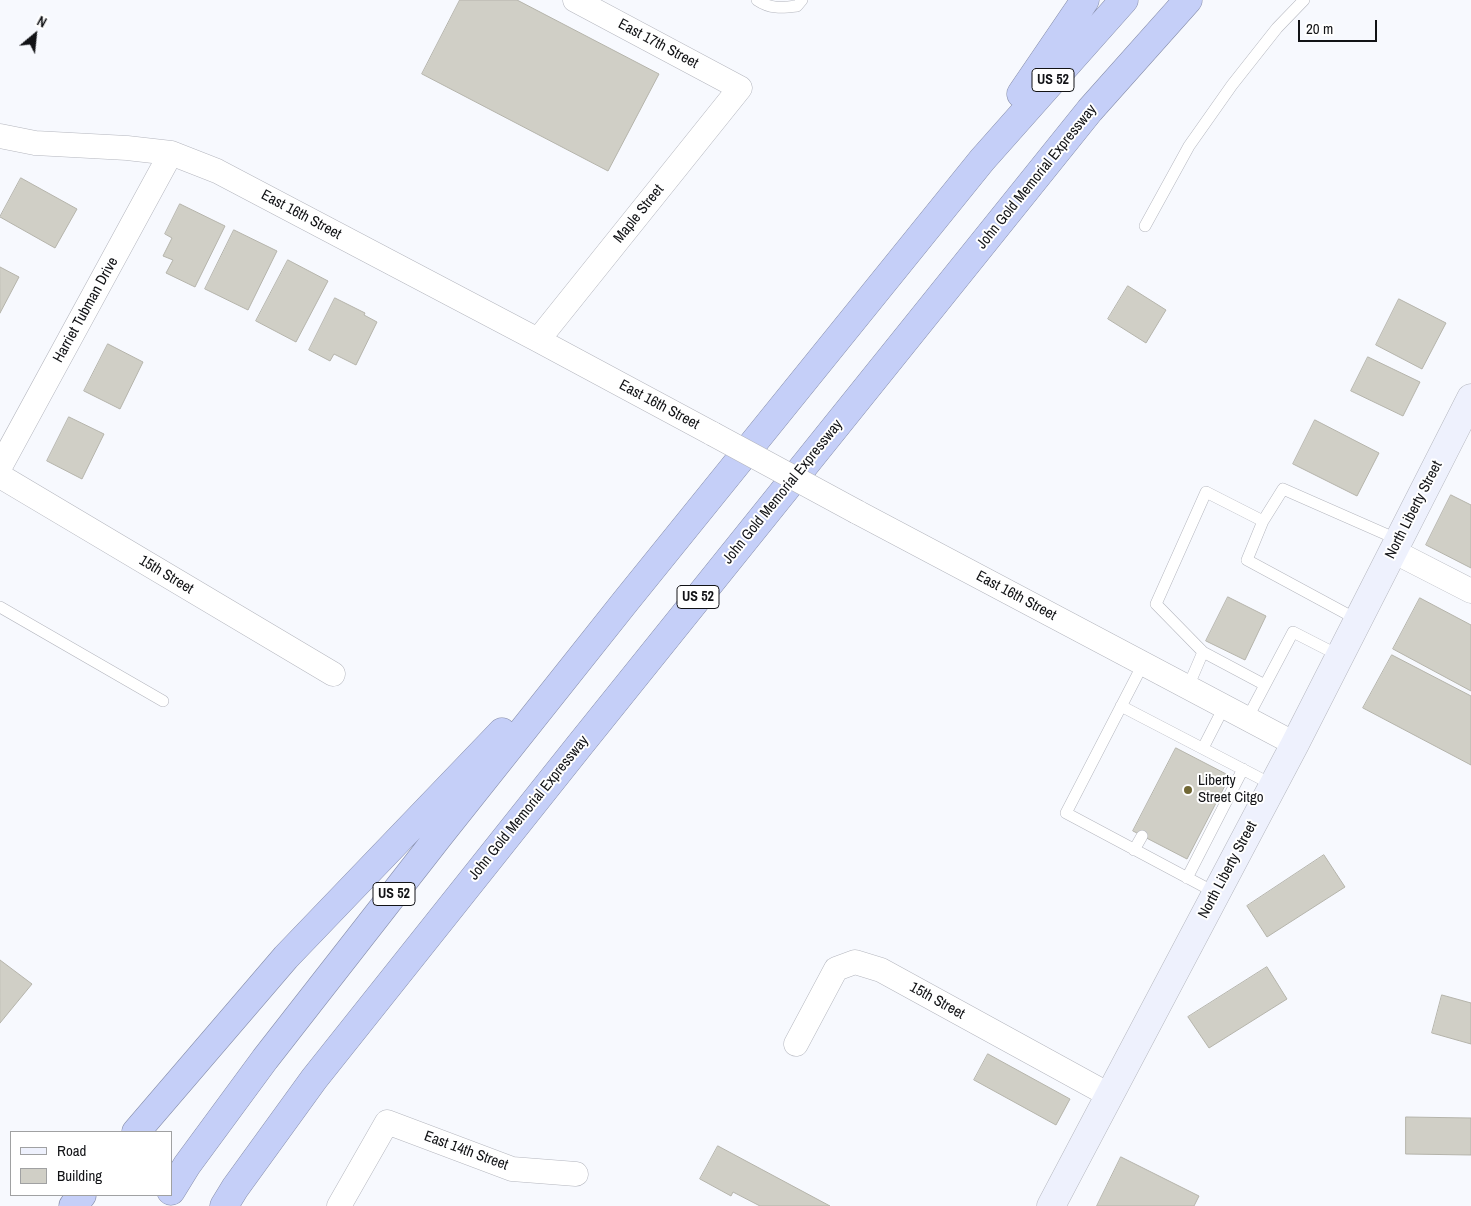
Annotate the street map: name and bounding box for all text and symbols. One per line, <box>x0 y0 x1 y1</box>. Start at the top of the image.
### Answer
north arrow <box>10 10 60 60</box>
scale bar <box>1301 10 1380 42</box>
text: N <box>34 12 50 32</box>
street label: East 17th Street <box>615 15 701 73</box>
text: 20 m <box>1306 18 1333 39</box>
road number: US 52 <box>1032 68 1074 92</box>
street label: John Gold Memorial Expressway <box>973 101 1101 253</box>
street label: Maple Street <box>610 181 668 247</box>
street label: East 16th Street <box>258 186 344 244</box>
street label: Harriet Tubman Drive <box>50 254 122 366</box>
street label: East 16th Street <box>616 376 702 434</box>
street label: John Gold Memorial Expressway <box>719 416 847 568</box>
street label: North Liberty Street <box>1382 458 1446 562</box>
street label: 15th Street <box>136 552 196 598</box>
street label: East 16th Street <box>973 567 1059 625</box>
road number: US 52 <box>677 586 719 608</box>
street label: John Gold Memorial Expressway <box>465 732 593 884</box>
place label: Liberty Street Citgo <box>1198 772 1264 807</box>
marker: Liberty Street Citgo <box>1182 784 1194 796</box>
street label: North Liberty Street <box>1195 818 1261 922</box>
road number: US 52 <box>373 882 415 906</box>
street label: 15th Street <box>906 979 968 1023</box>
street label: East 14th Street <box>421 1127 511 1175</box>
legend <box>10 1131 172 1196</box>
text: Road <box>57 1140 86 1161</box>
text: Building <box>57 1165 102 1186</box>

